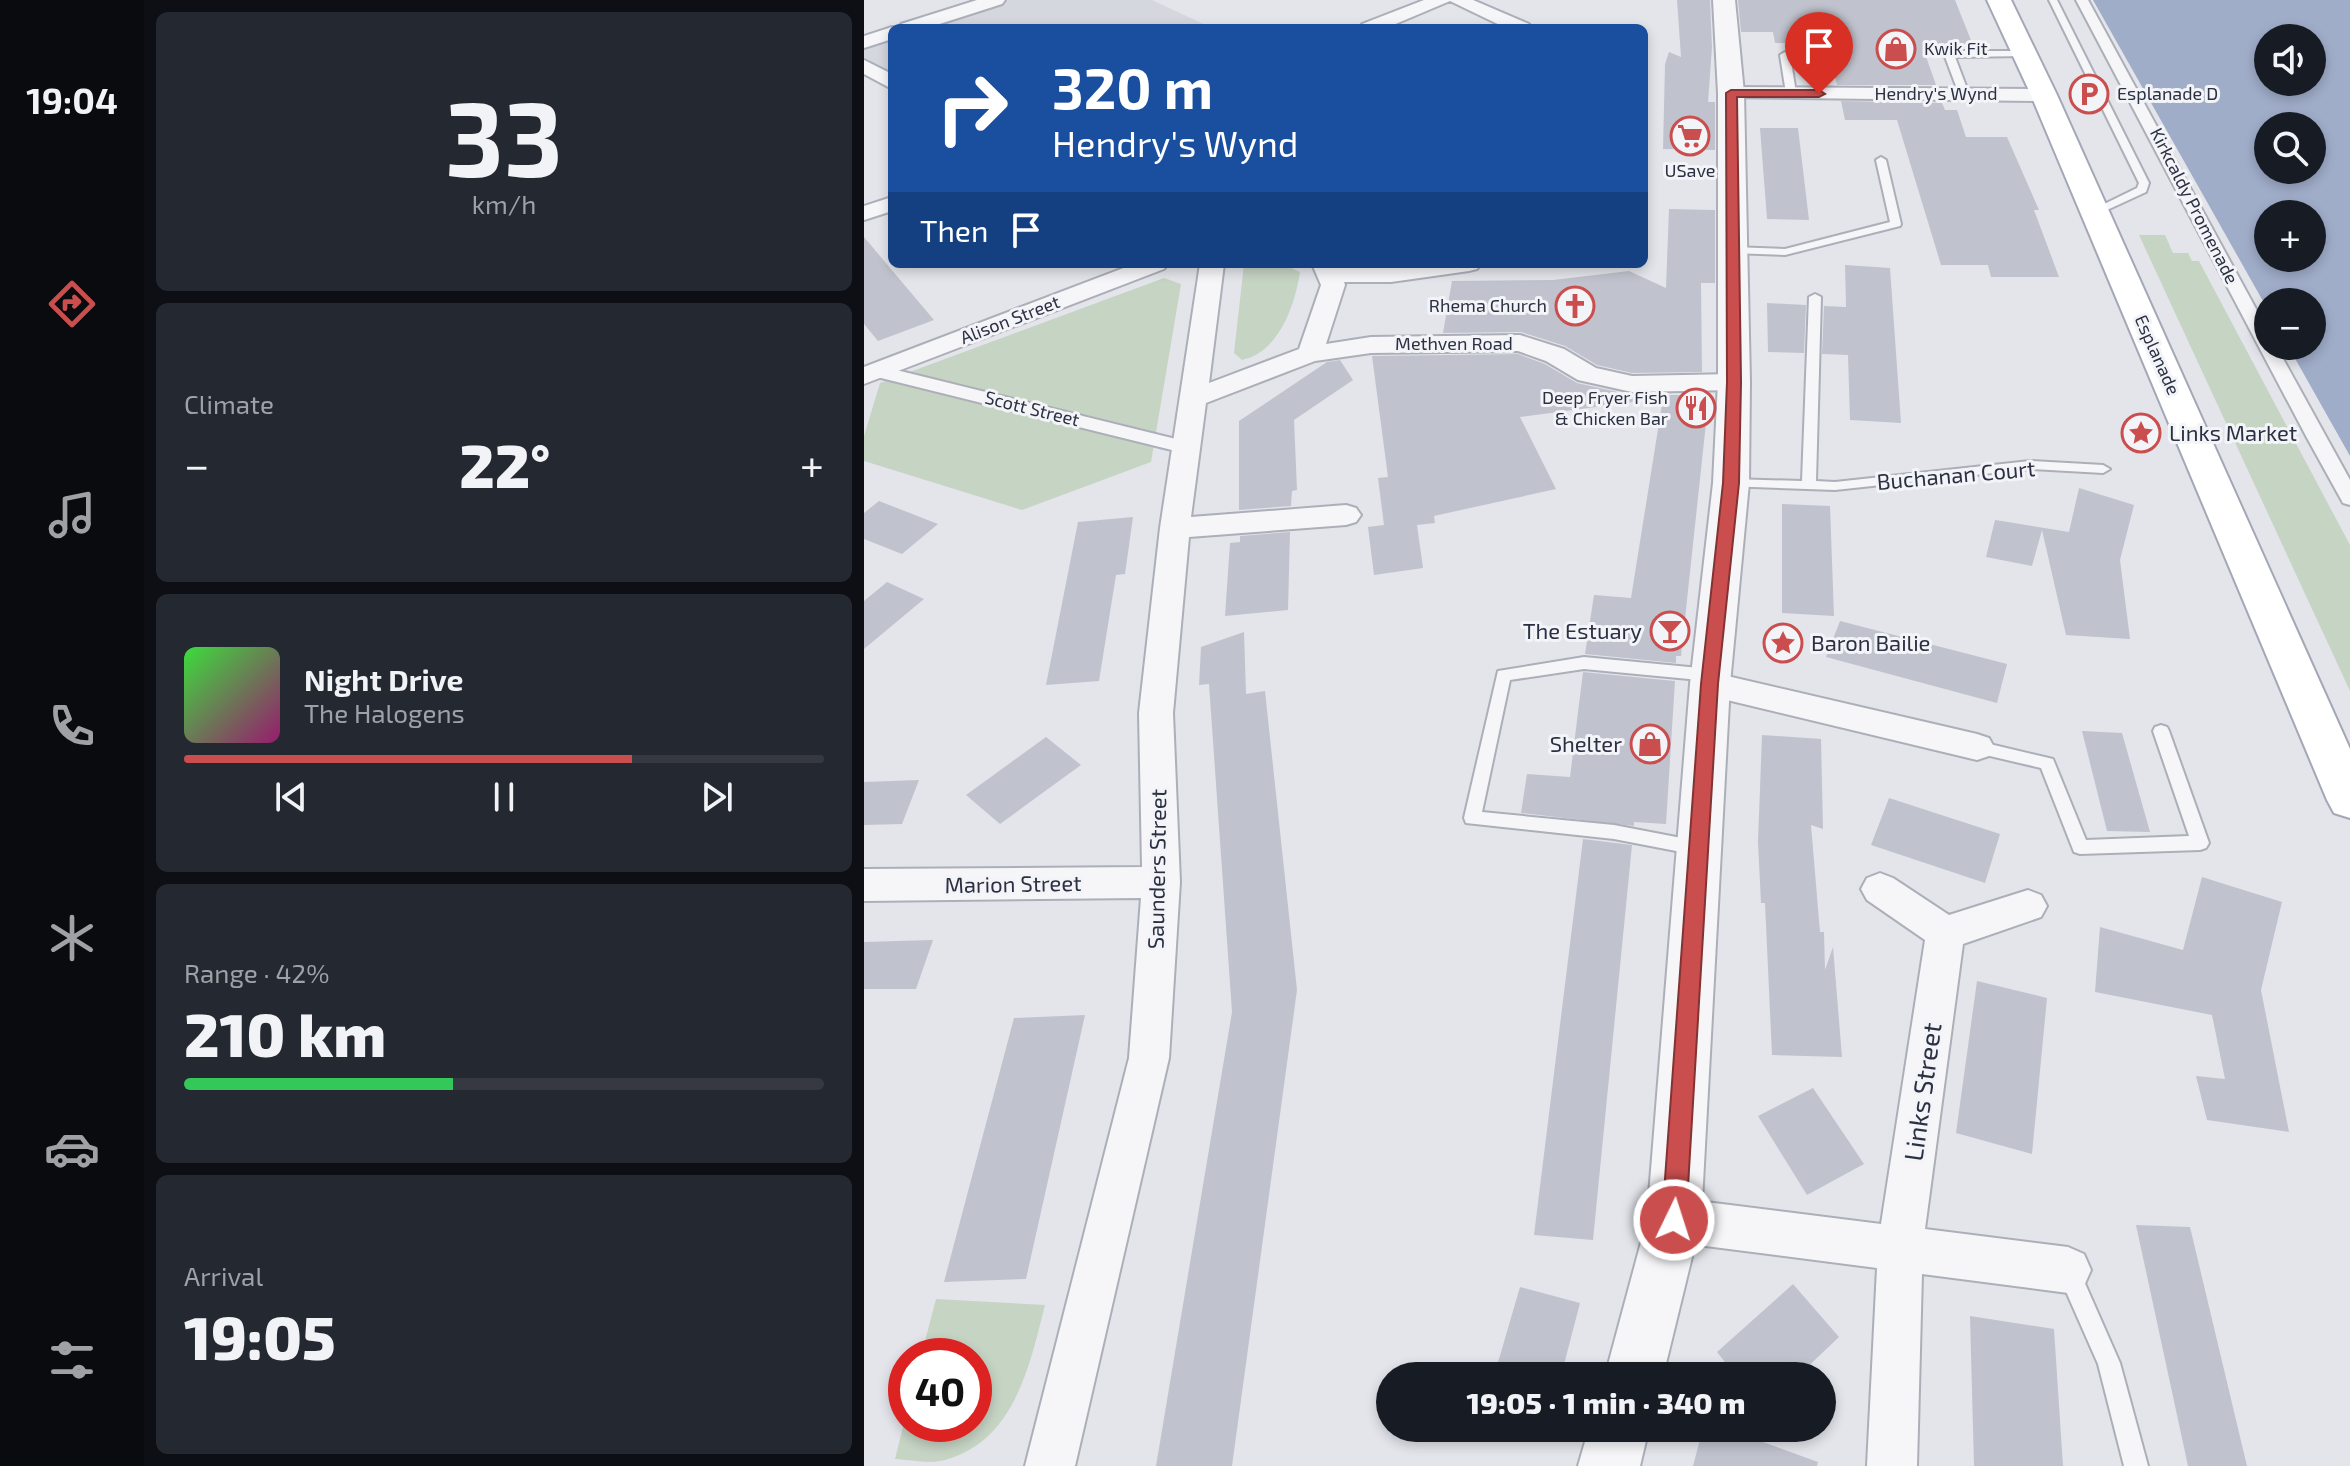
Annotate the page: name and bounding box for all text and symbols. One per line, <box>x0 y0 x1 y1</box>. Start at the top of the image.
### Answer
pin <box>1785 12 1853 94</box>
icon: arrive <box>1797 24 1841 68</box>
map controls <box>2254 24 2326 360</box>
button: sound <box>2254 24 2326 96</box>
shop icon: Kwik Fit <box>1875 28 1917 70</box>
place label: Kwik Fit <box>1924 37 1988 59</box>
text: 320 m <box>1052 53 1213 120</box>
icon: right <box>920 56 1024 160</box>
text: 33 <box>445 73 563 198</box>
parking icon: Esplanade D <box>2068 73 2110 115</box>
text: 19:04 <box>26 78 118 121</box>
street label: Hendry's Wynd <box>1874 82 1998 104</box>
place label: Esplanade D <box>2117 82 2218 104</box>
button: search <box>2254 112 2326 184</box>
supermarket icon: USave <box>1669 115 1711 157</box>
text: Hendry's Wynd <box>1052 121 1299 164</box>
street label: Kirkcaldy Promenade <box>2146 124 2244 287</box>
place label: USave <box>1664 159 1716 181</box>
text: km/h <box>472 188 536 219</box>
button: + <box>2254 200 2326 272</box>
icon: arrive <box>1004 208 1048 252</box>
text: Then <box>920 212 988 248</box>
icon: directions <box>44 276 100 332</box>
church icon: Rhema Church <box>1554 285 1596 327</box>
button: − <box>2254 288 2326 360</box>
street label: Alison Street <box>957 290 1063 348</box>
place label: Rhema Church <box>1429 294 1547 316</box>
street label: Esplanade <box>2131 311 2185 398</box>
street label: Methven Road <box>1395 332 1513 354</box>
street label: Scott Street <box>983 386 1082 430</box>
place label: Deep Fryer Fish & Chicken Bar <box>1542 386 1668 429</box>
restaurant icon: Deep Fryer Fish & Chicken Bar <box>1675 387 1717 429</box>
text: Climate <box>184 388 274 419</box>
place icon: Links Market <box>2120 412 2162 454</box>
place label: Links Market <box>2169 419 2297 445</box>
text: 22° <box>459 428 550 500</box>
text: − <box>184 437 210 490</box>
text: + <box>800 437 824 490</box>
street label: Buchanan Court <box>1876 454 2036 494</box>
icon: music <box>44 487 100 543</box>
bar icon: The Estuary <box>1649 610 1691 652</box>
place label: The Estuary <box>1523 617 1642 643</box>
place icon: Baron Bailie <box>1762 622 1804 664</box>
place label: Baron Bailie <box>1811 629 1930 655</box>
text: Night Drive <box>304 661 463 697</box>
text: The Halogens <box>304 697 465 728</box>
icon: phone <box>44 698 100 754</box>
shop icon: Shelter <box>1629 723 1671 765</box>
place label: Shelter <box>1550 730 1622 756</box>
icon: previous <box>269 775 313 819</box>
icon: pause <box>482 775 526 819</box>
icon: next <box>695 775 739 819</box>
street label: Saunders Street <box>1142 789 1170 949</box>
street label: Marion Street <box>944 869 1082 897</box>
icon: climate <box>44 910 100 966</box>
text: Range · 42% <box>184 957 329 988</box>
text: 210 km <box>184 997 386 1069</box>
street label: Links Street <box>1896 1021 1947 1163</box>
icon: car <box>44 1121 100 1177</box>
position arrow <box>1632 1178 1716 1262</box>
text: Arrival <box>184 1260 263 1291</box>
text: 19:05 <box>184 1300 336 1372</box>
icon: filters <box>44 1332 100 1388</box>
speed limit sign: 40 <box>888 1338 992 1442</box>
text: 19:05 · 1 min · 340 m <box>1466 1384 1746 1420</box>

